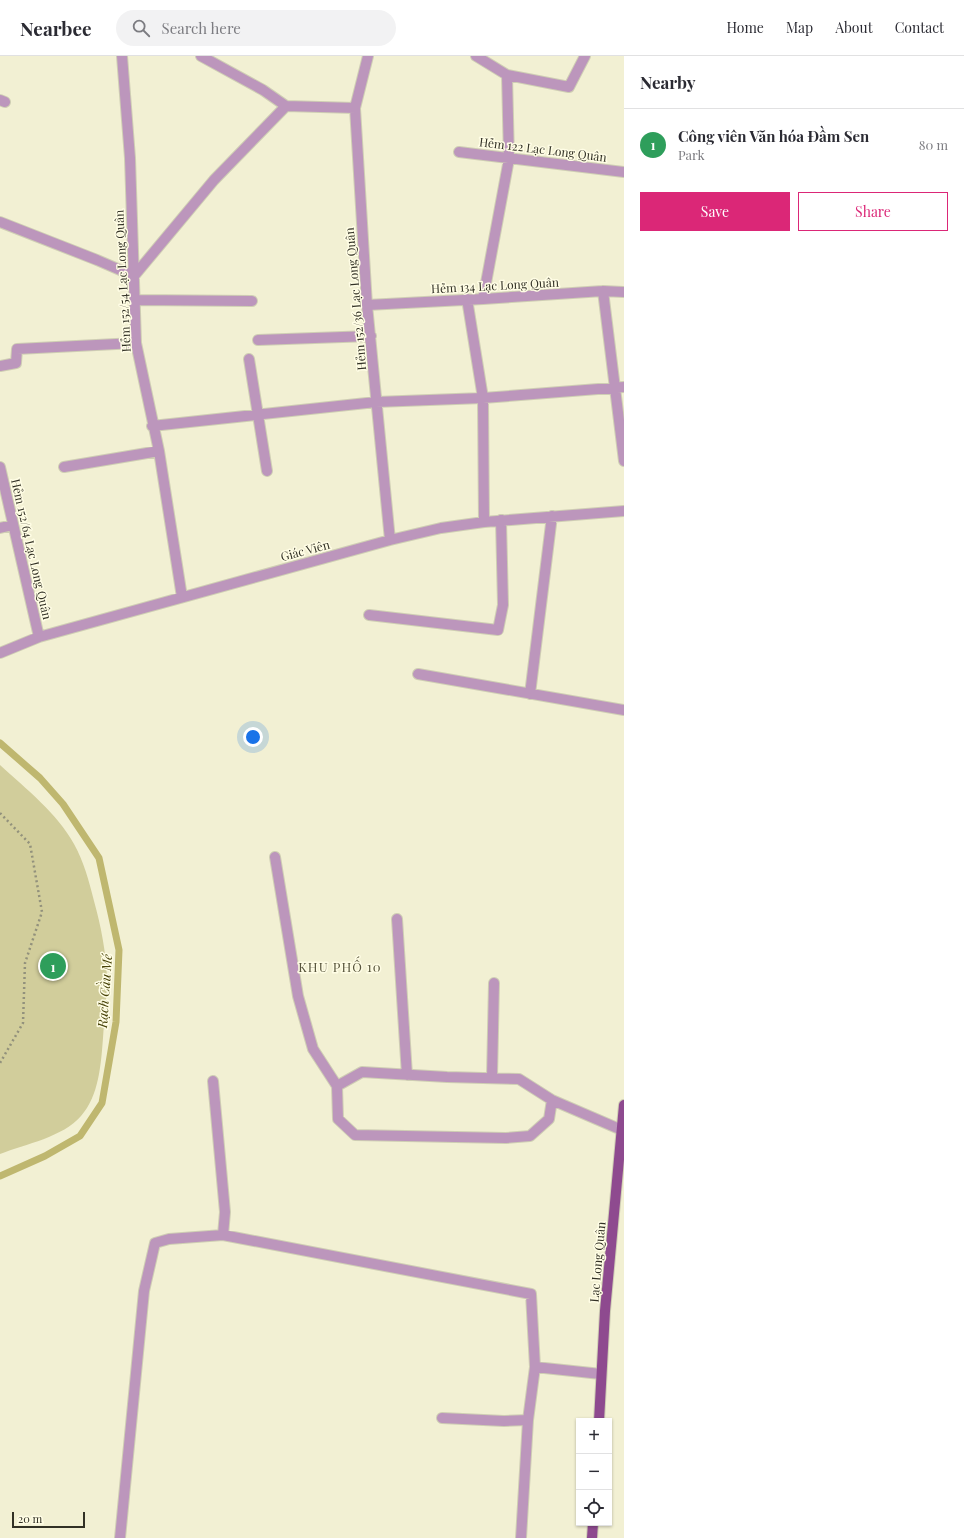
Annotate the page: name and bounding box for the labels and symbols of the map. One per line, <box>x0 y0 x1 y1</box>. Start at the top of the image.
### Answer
street label: Hẻm 122 Lạc Long Quân <box>478 133 608 165</box>
street label: Hẻm 152/54 Lạc Long Quân <box>110 209 134 353</box>
street label: Hẻm 152/36 Lạc Long Quân <box>341 227 369 371</box>
street label: Hẻm 134 Lạc Long Quân <box>431 274 559 296</box>
street label: Hẻm 152/64 Lạc Long Quân <box>8 477 56 621</box>
street label: Giác Viên <box>279 536 331 564</box>
your location <box>243 727 263 747</box>
pin: 1 <box>40 951 66 981</box>
water label: Rạch Cầu Mé <box>92 952 115 1030</box>
district label: KHU PHỐ 10 <box>298 956 382 975</box>
street label: Lạc Long Quân <box>586 1221 608 1303</box>
scale bar <box>12 1510 85 1529</box>

